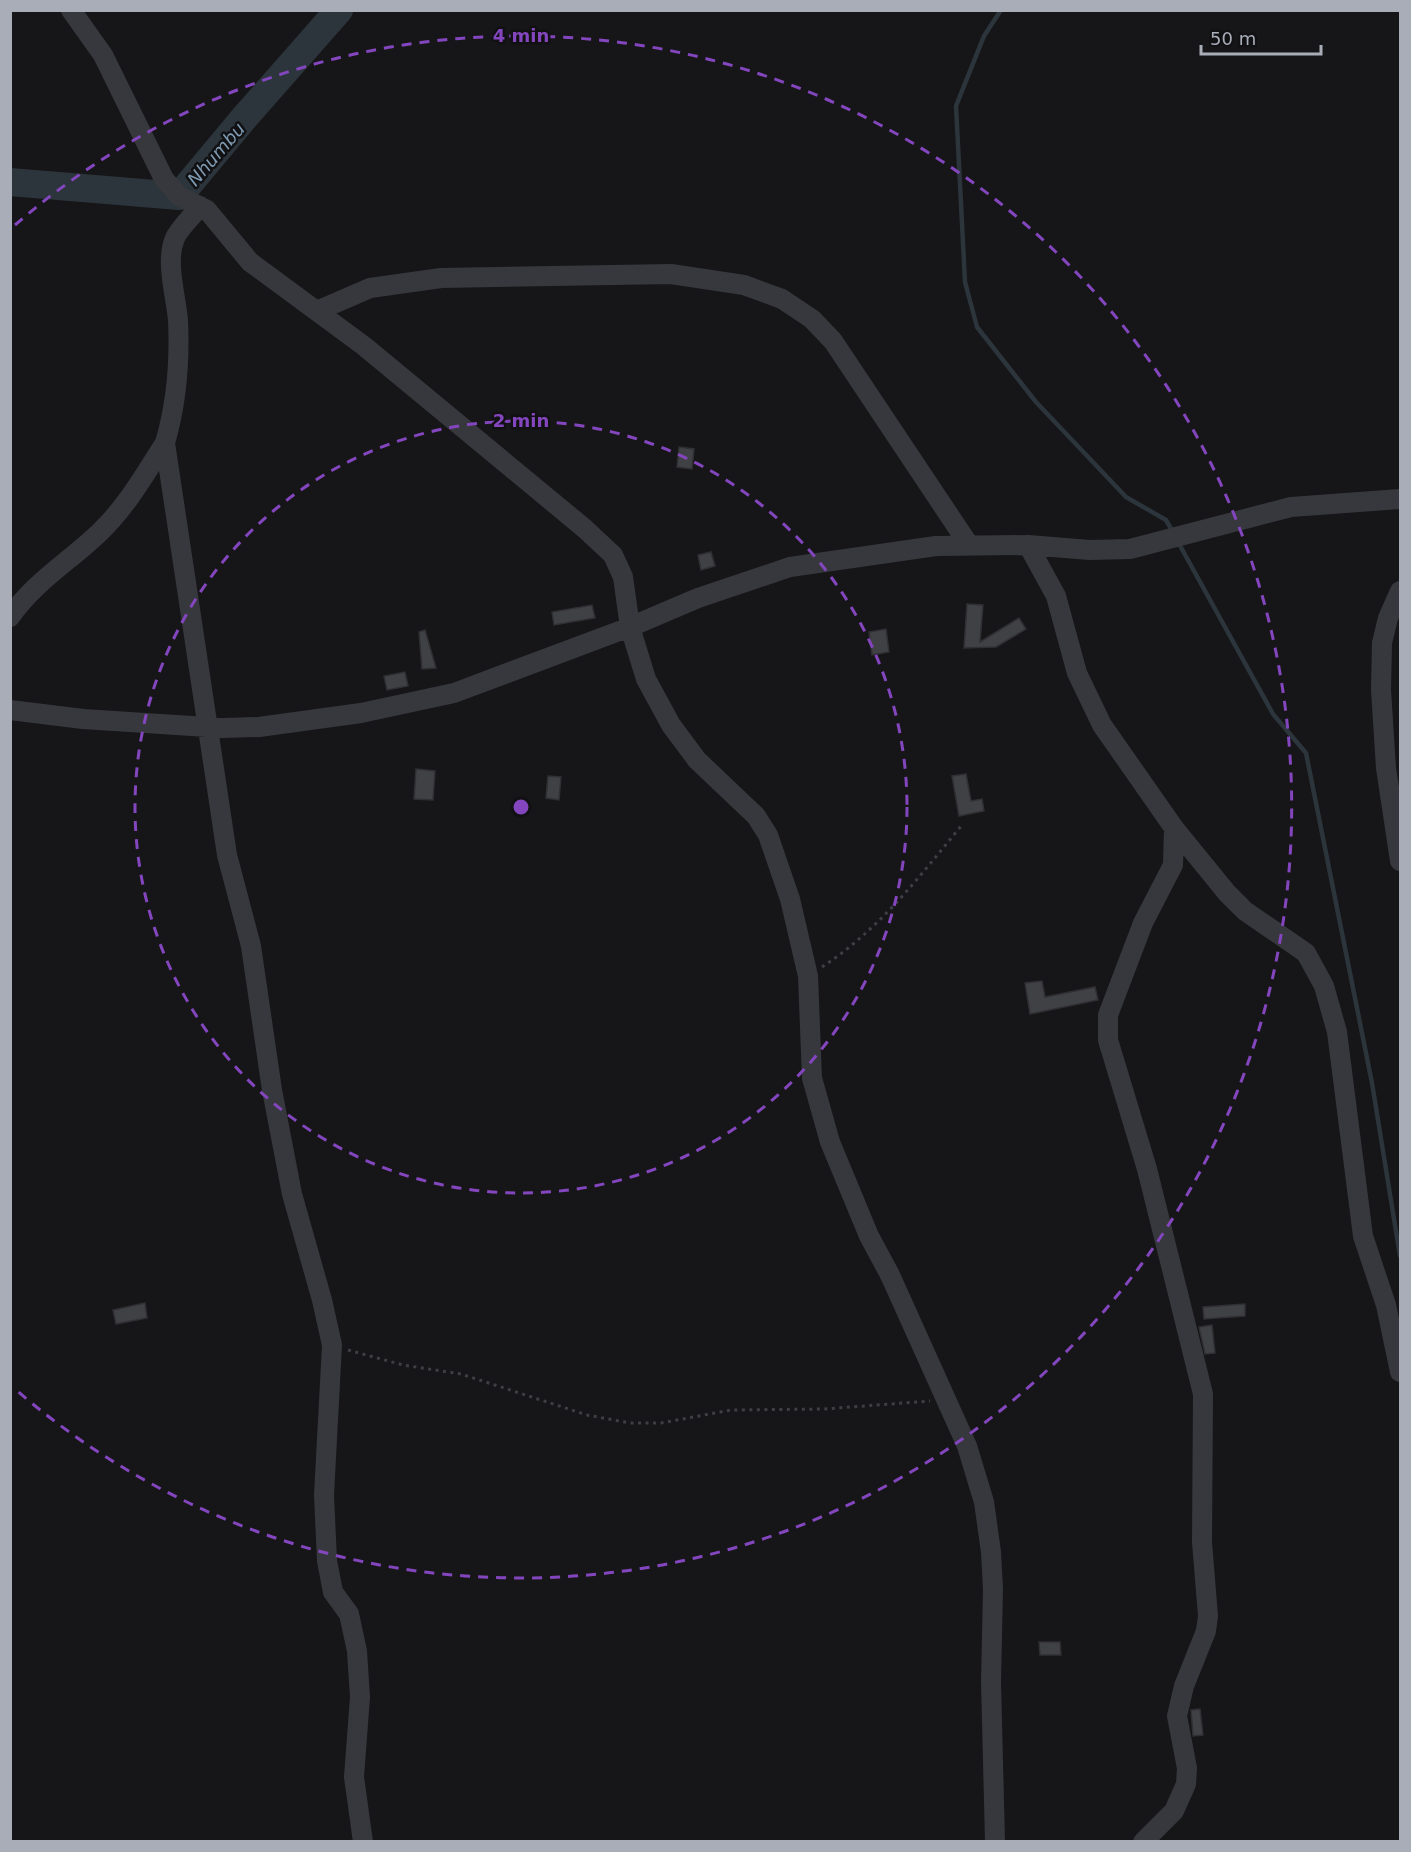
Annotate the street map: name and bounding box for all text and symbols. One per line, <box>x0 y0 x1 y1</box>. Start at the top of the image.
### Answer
scale bar <box>1201 18 1321 56</box>
text: 4 min <box>493 25 549 46</box>
text: 50 m <box>1210 28 1256 49</box>
water label: Nhumbu <box>183 118 249 190</box>
text: 2 min <box>493 410 549 431</box>
centre of rings <box>511 797 531 817</box>

